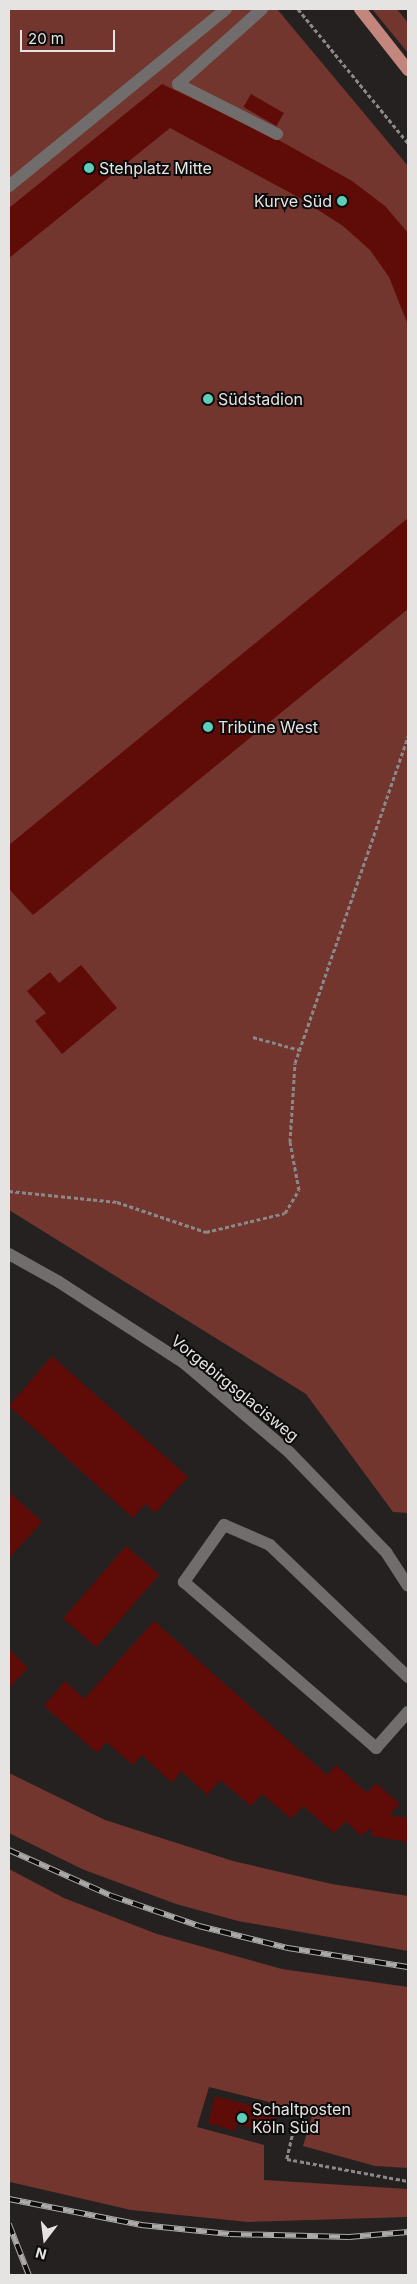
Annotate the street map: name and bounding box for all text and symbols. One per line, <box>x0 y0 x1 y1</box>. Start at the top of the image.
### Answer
scale bar <box>22 20 118 52</box>
text: 20 m <box>28 29 64 48</box>
place label: Stehplatz Mitte <box>99 158 212 178</box>
marker: Stehplatz Mitte <box>83 162 95 174</box>
place label: Kurve Süd <box>254 191 332 211</box>
marker: Kurve Süd <box>336 195 348 207</box>
place label: Südstadion <box>218 389 303 409</box>
marker: Südstadion <box>202 393 214 405</box>
place label: Tribüne West <box>218 717 318 737</box>
marker: Tribüne West <box>202 721 214 733</box>
street label: Vorgebirgsglacisweg <box>167 1331 303 1445</box>
place label: Schaltposten Köln Süd <box>252 2099 351 2137</box>
marker: Schaltposten Köln Süd <box>236 2112 248 2124</box>
north arrow <box>20 2214 70 2264</box>
text: N <box>34 2244 48 2264</box>

